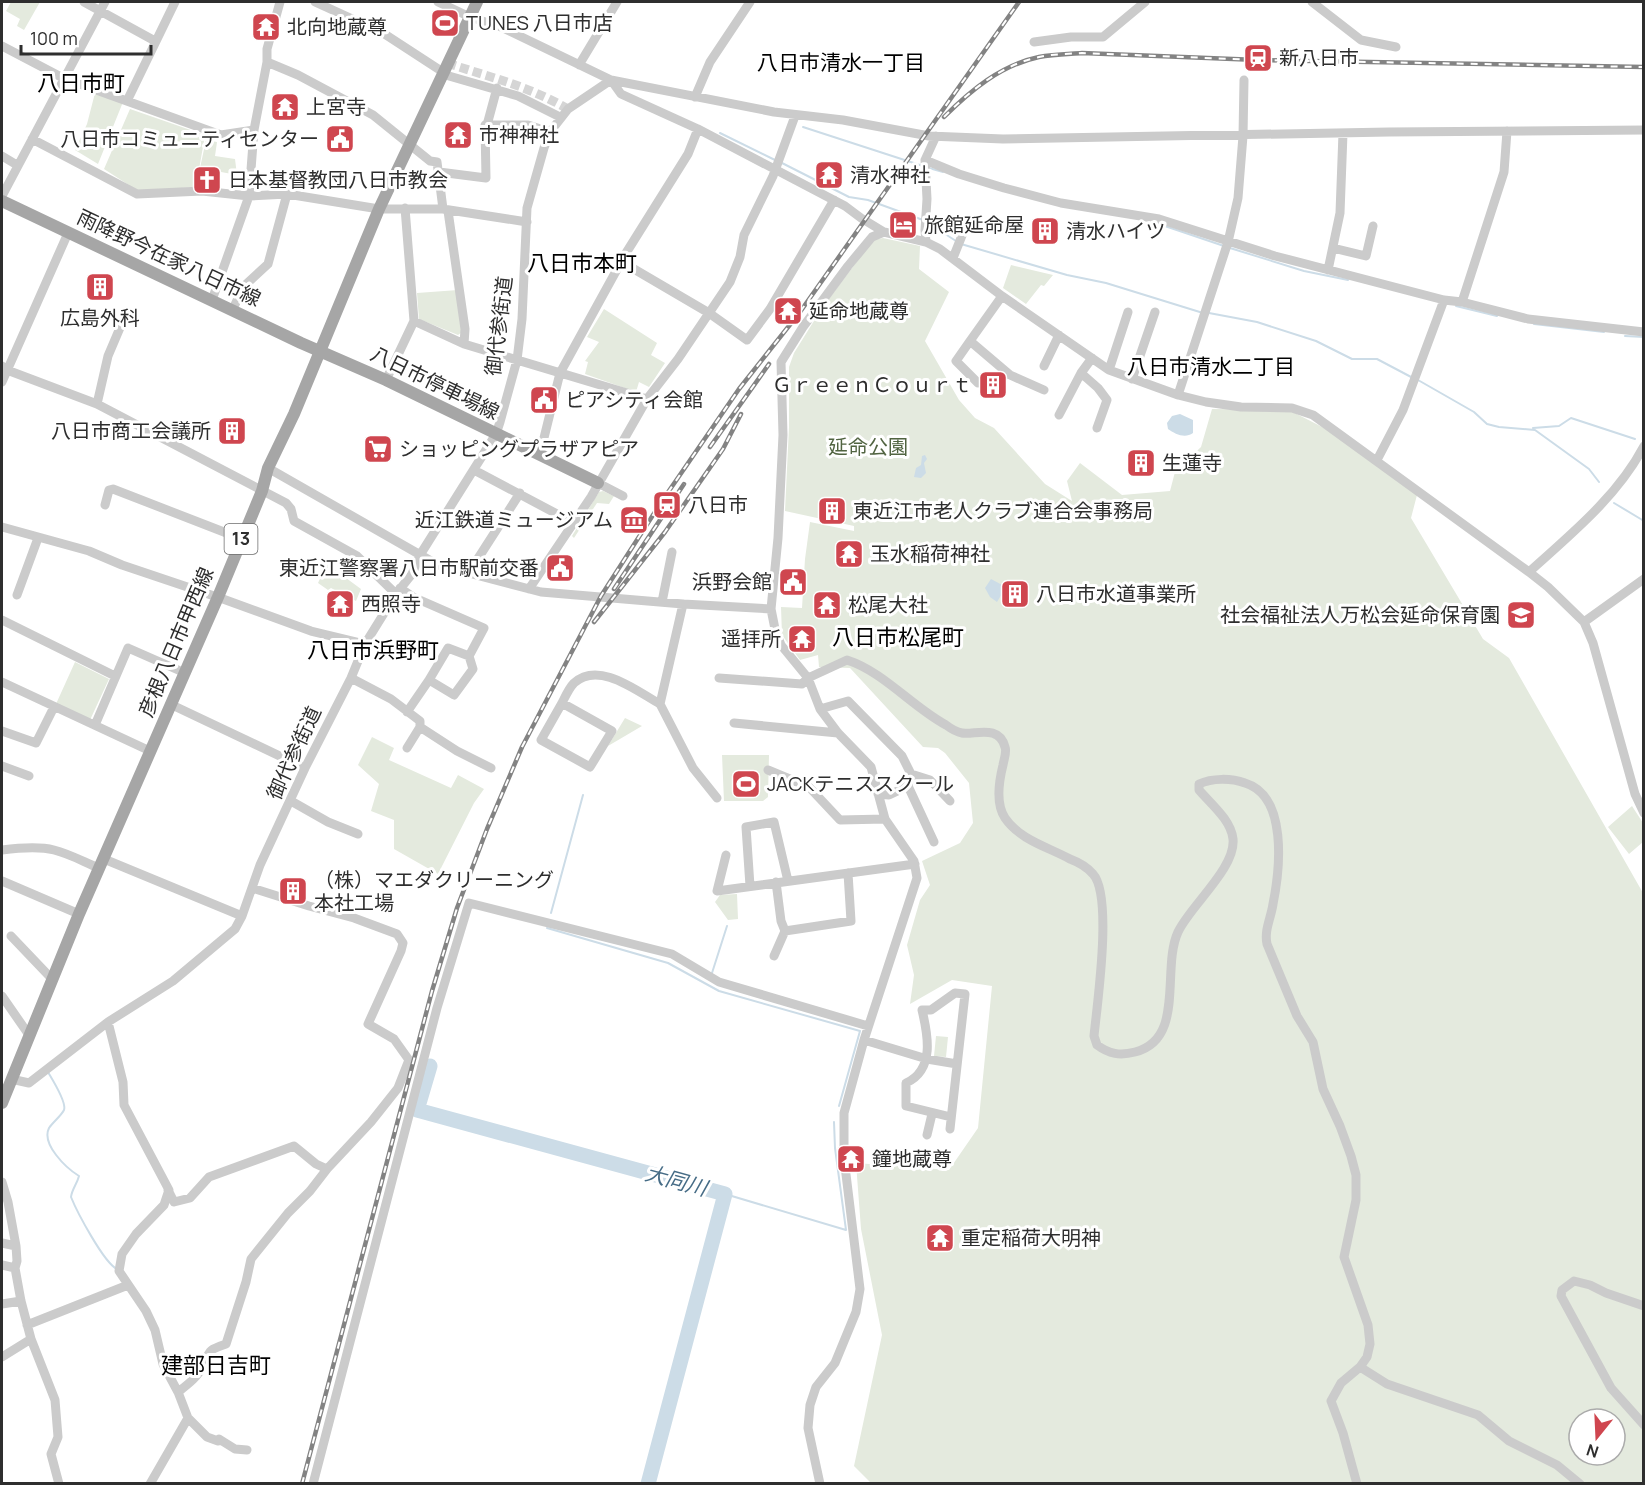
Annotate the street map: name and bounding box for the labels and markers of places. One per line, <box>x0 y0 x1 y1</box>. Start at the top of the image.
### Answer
sports icon: TUNES 八日市店 <box>429 7 461 39</box>
place label: TUNES 八日市店 <box>466 9 613 36</box>
temple icon: 北向地蔵尊 <box>250 11 282 43</box>
place label: 北向地蔵尊 <box>287 13 387 40</box>
station icon: 新八日市 <box>1242 42 1274 74</box>
place label: 新八日市 <box>1279 44 1359 71</box>
temple icon: 上宮寺 <box>269 91 301 123</box>
place label: 上宮寺 <box>306 93 366 120</box>
temple icon: 市神神社 <box>442 119 474 151</box>
place label: 市神神社 <box>479 121 559 148</box>
public building icon: 八日市コミュニティセンター <box>324 123 356 155</box>
place label: 八日市コミュニティセンター <box>60 125 319 152</box>
temple icon: 清水神社 <box>813 159 845 191</box>
place label: 清水神社 <box>850 161 930 188</box>
church icon: 日本基督教団八日市教会 <box>191 164 223 196</box>
place label: 日本基督教団八日市教会 <box>228 166 448 193</box>
hotel icon: 旅館延命屋 <box>887 209 919 241</box>
place label: 旅館延命屋 <box>924 211 1024 238</box>
building icon: 清水ハイツ <box>1029 215 1061 247</box>
place label: 清水ハイツ <box>1066 217 1166 244</box>
building icon: 広島外科 <box>84 271 116 303</box>
temple icon: 延命地蔵尊 <box>772 295 804 327</box>
place label: 延命地蔵尊 <box>809 297 909 324</box>
place label: 広島外科 <box>60 304 140 331</box>
building icon: ＧｒｅｅｎＣｏｕｒｔ <box>977 369 1009 401</box>
place label: ＧｒｅｅｎＣｏｕｒｔ <box>772 371 972 398</box>
public building icon: ピアシティ会館 <box>528 384 560 416</box>
place label: ピアシティ会館 <box>565 386 703 413</box>
building icon: 八日市商工会議所 <box>216 415 248 447</box>
place label: 八日市商工会議所 <box>51 417 211 444</box>
supermarket icon: ショッピングプラザアピア <box>362 433 394 465</box>
place label: ショッピングプラザアピア <box>399 435 639 462</box>
building icon: 生蓮寺 <box>1125 447 1157 479</box>
place label: 生蓮寺 <box>1162 449 1222 476</box>
station icon: 八日市 <box>651 489 683 521</box>
place label: 八日市 <box>688 491 748 518</box>
building icon: 東近江市老人クラブ連合会事務局 <box>816 495 848 527</box>
place label: 東近江市老人クラブ連合会事務局 <box>853 497 1153 524</box>
museum icon: 近江鉄道ミュージアム <box>618 504 650 536</box>
place label: 近江鉄道ミュージアム <box>415 506 613 533</box>
temple icon: 玉水稲荷神社 <box>833 538 865 570</box>
place label: 玉水稲荷神社 <box>870 540 990 567</box>
public building icon: 東近江警察署八日市駅前交番 <box>544 552 576 584</box>
place label: 東近江警察署八日市駅前交番 <box>279 554 539 581</box>
public building icon: 浜野会館 <box>777 566 809 598</box>
place label: 浜野会館 <box>692 568 772 595</box>
building icon: 八日市水道事業所 <box>999 578 1031 610</box>
place label: 八日市水道事業所 <box>1036 580 1196 607</box>
temple icon: 西照寺 <box>324 588 356 620</box>
temple icon: 松尾大社 <box>811 589 843 621</box>
place label: 西照寺 <box>361 590 421 617</box>
place label: 松尾大社 <box>848 591 928 618</box>
school or university icon: 社会福祉法人万松会延命保育園 <box>1505 599 1537 631</box>
place label: 社会福祉法人万松会延命保育園 <box>1220 601 1500 628</box>
temple icon: 遥拝所 <box>786 623 818 655</box>
place label: 遥拝所 <box>721 625 781 652</box>
sports icon: JACKテニススクール <box>730 768 762 800</box>
place label: JACKテニススクール <box>767 770 954 797</box>
place label: （株）マエダクリーニング 本社工場 <box>314 866 554 916</box>
building icon: （株）マエダクリーニング 本社工場 <box>277 875 309 907</box>
temple icon: 鐘地蔵尊 <box>835 1143 867 1175</box>
place label: 鐘地蔵尊 <box>872 1145 952 1172</box>
temple icon: 重定稲荷大明神 <box>924 1222 956 1254</box>
place label: 重定稲荷大明神 <box>961 1224 1101 1251</box>

